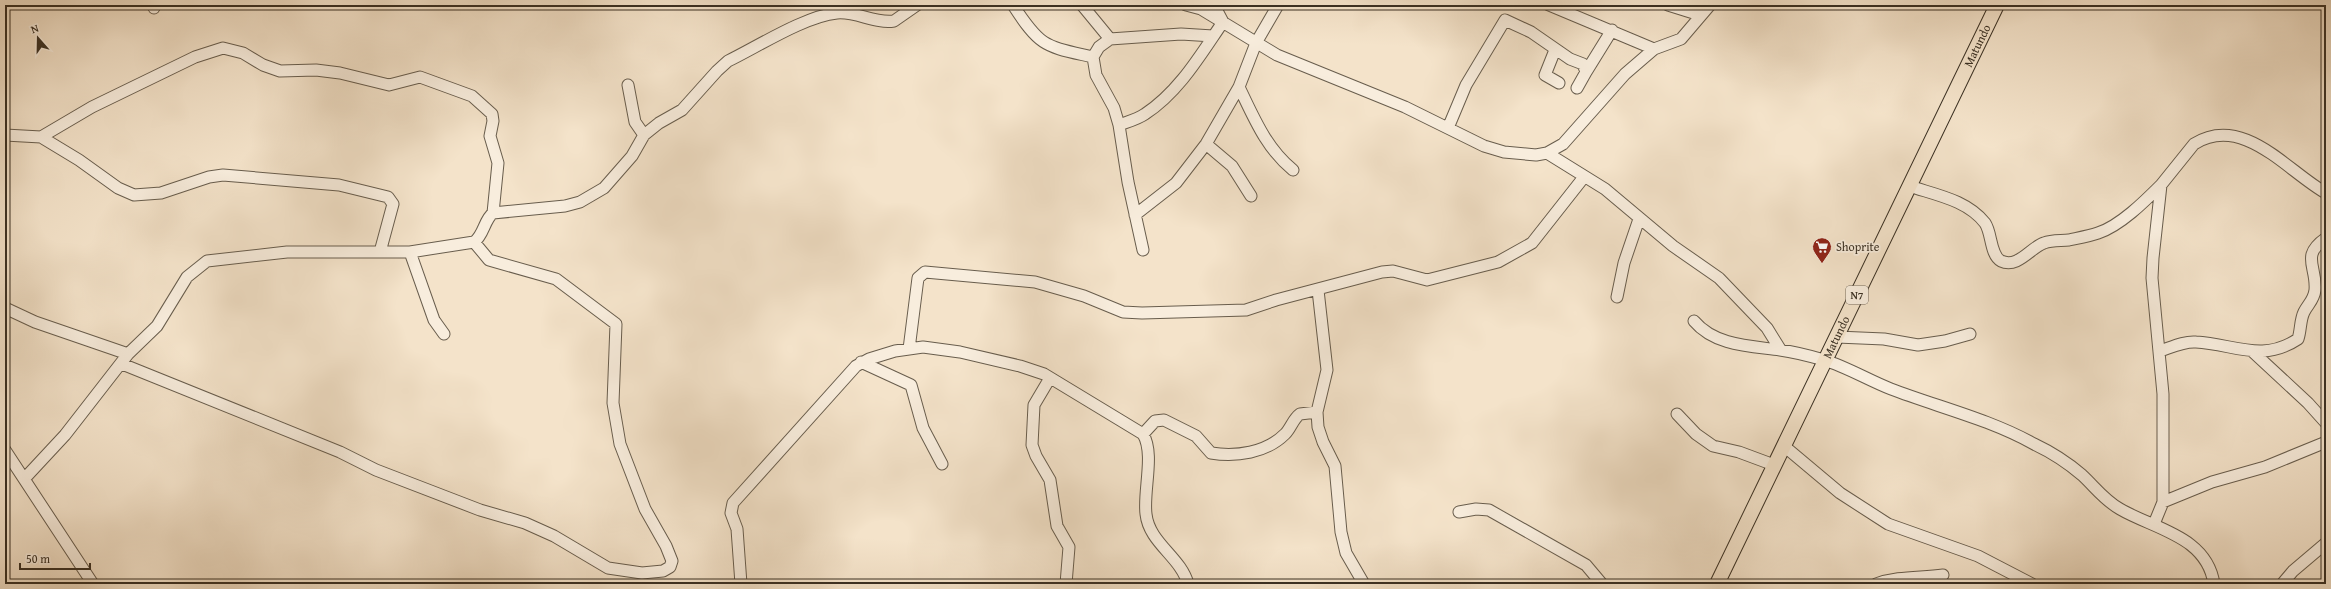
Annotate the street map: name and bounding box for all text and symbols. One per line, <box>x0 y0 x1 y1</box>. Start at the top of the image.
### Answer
north arrow <box>18 18 58 58</box>
text: N <box>28 20 41 37</box>
street label: Matundo <box>1959 21 1994 70</box>
supermarket icon: Shoprite <box>1811 236 1833 264</box>
place label: Shoprite <box>1836 238 1880 255</box>
road number: N7 <box>1846 286 1868 304</box>
street label: Matundo <box>1818 313 1853 361</box>
scale bar <box>20 545 90 571</box>
text: 50 m <box>26 550 50 567</box>

